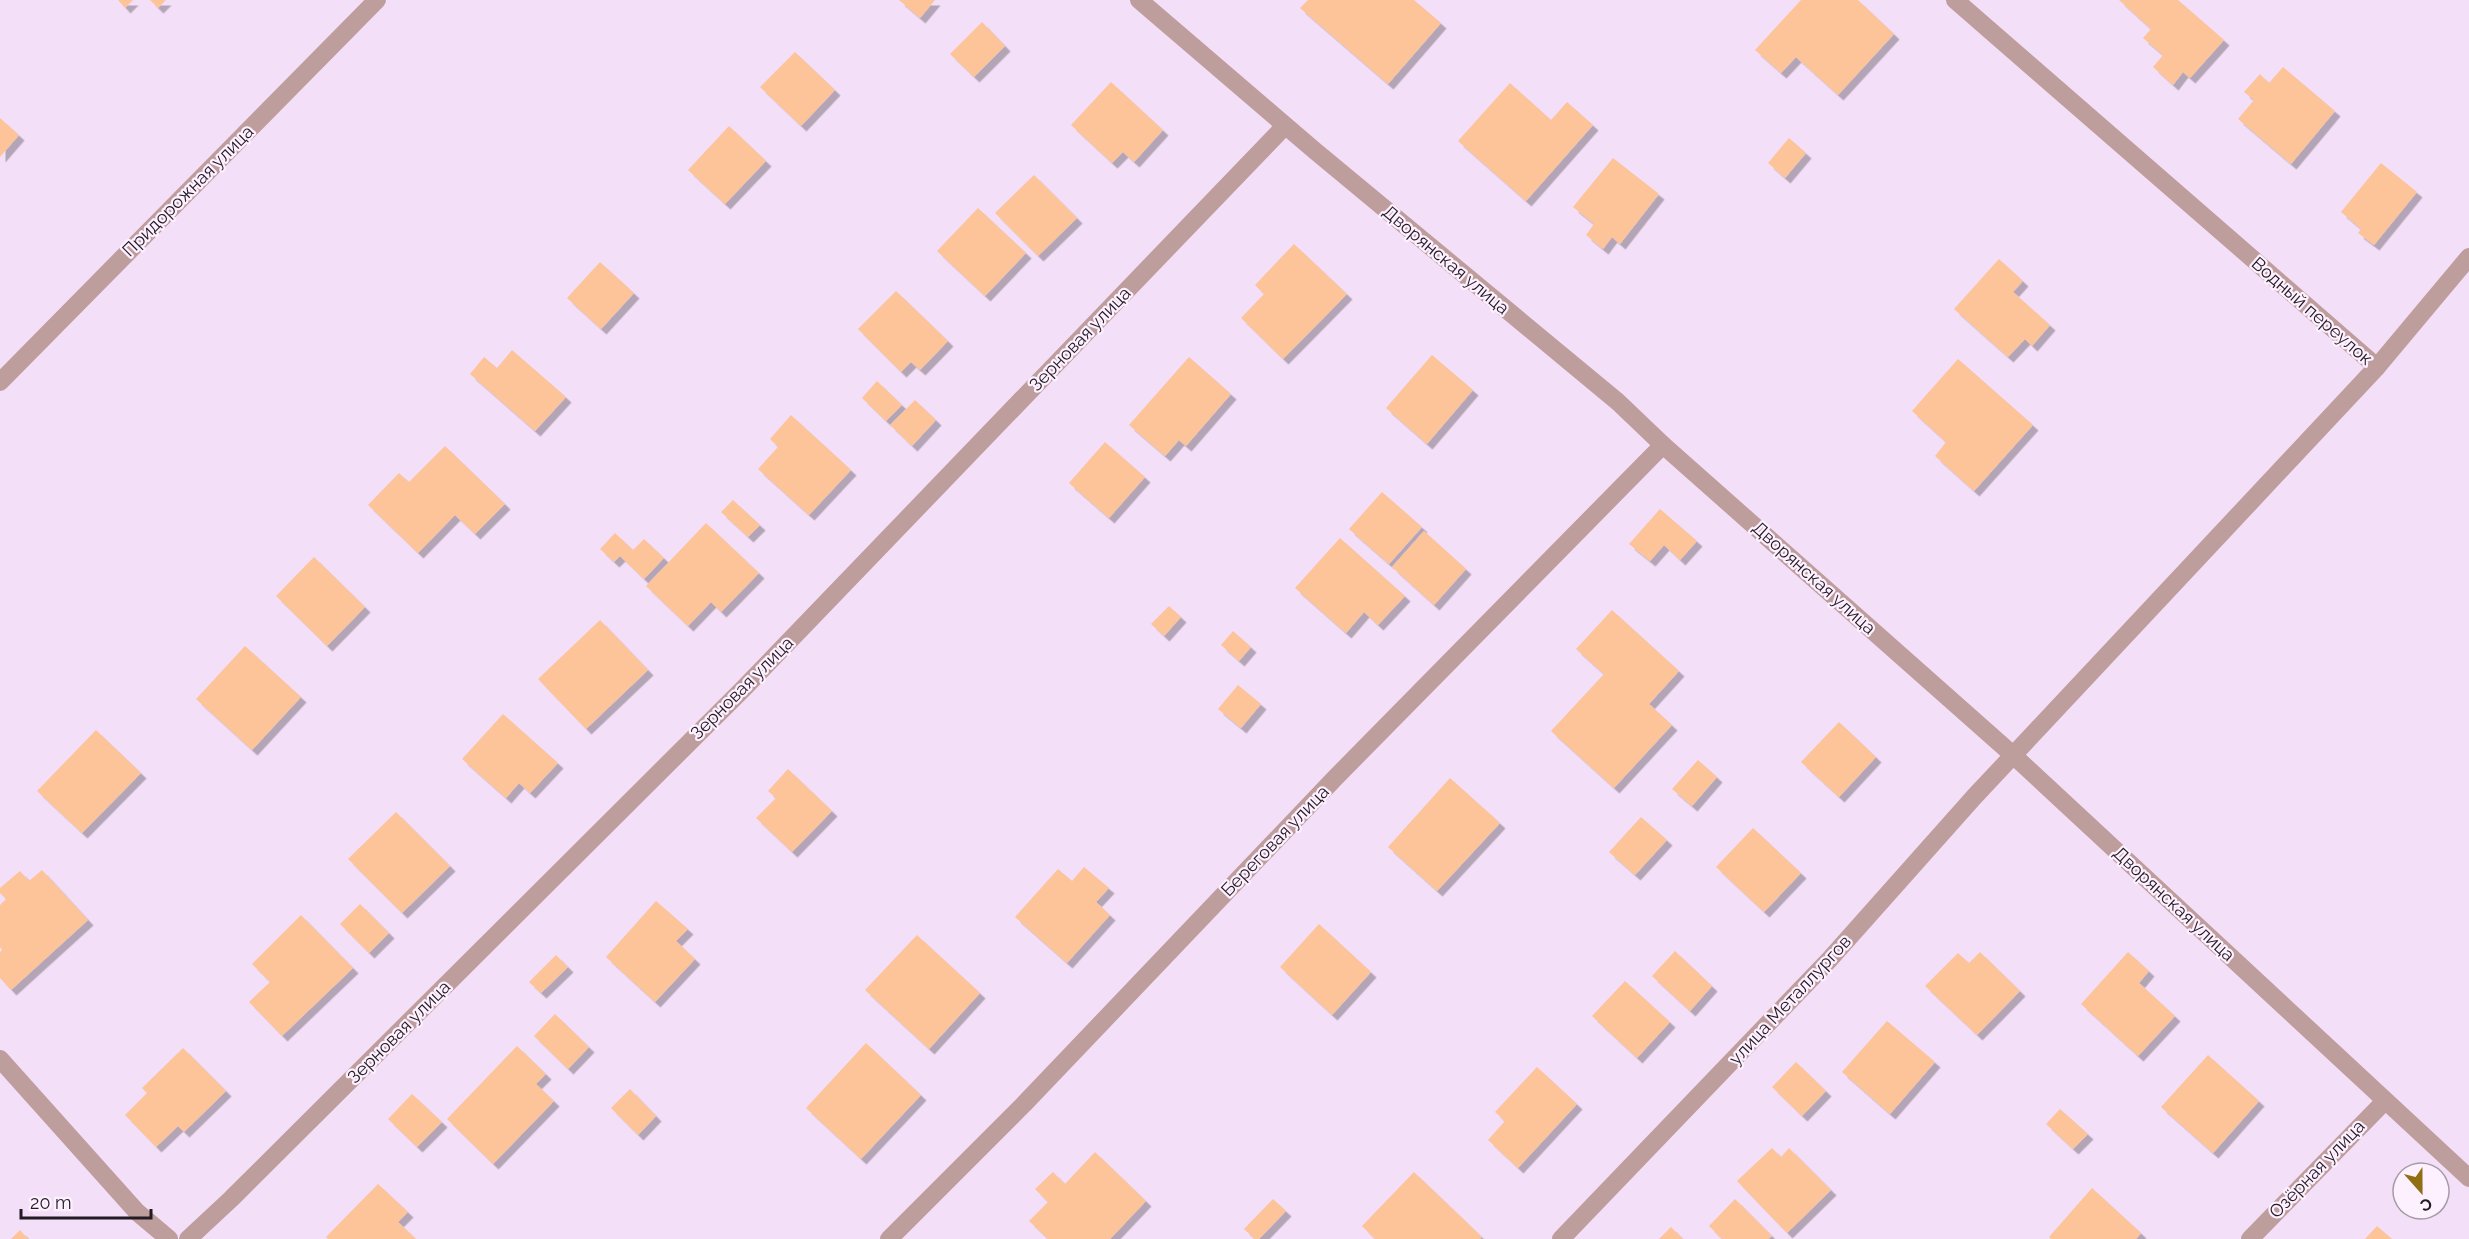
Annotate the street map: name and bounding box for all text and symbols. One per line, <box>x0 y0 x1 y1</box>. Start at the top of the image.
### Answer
street label: Придорожная улица <box>118 121 257 260</box>
street label: Дворянская улица <box>1379 201 1514 318</box>
street label: Водный переулок <box>2248 252 2377 369</box>
street label: Зерновая улица <box>1025 282 1135 395</box>
street label: Дворянская улица <box>1749 517 1880 638</box>
street label: Зерновая улица <box>686 632 797 743</box>
street label: Береговая улица <box>1216 781 1333 900</box>
street label: Дворянская улица <box>2109 842 2239 965</box>
street label: улица Металлургов <box>1724 931 1855 1069</box>
street label: Зерновая улица <box>343 976 454 1087</box>
street label: Озёрная улица <box>2265 1115 2369 1222</box>
north arrow <box>2391 1161 2451 1221</box>
scale bar <box>21 1182 152 1220</box>
text: 20 m <box>30 1192 72 1213</box>
text: С <box>2418 1194 2435 1215</box>

